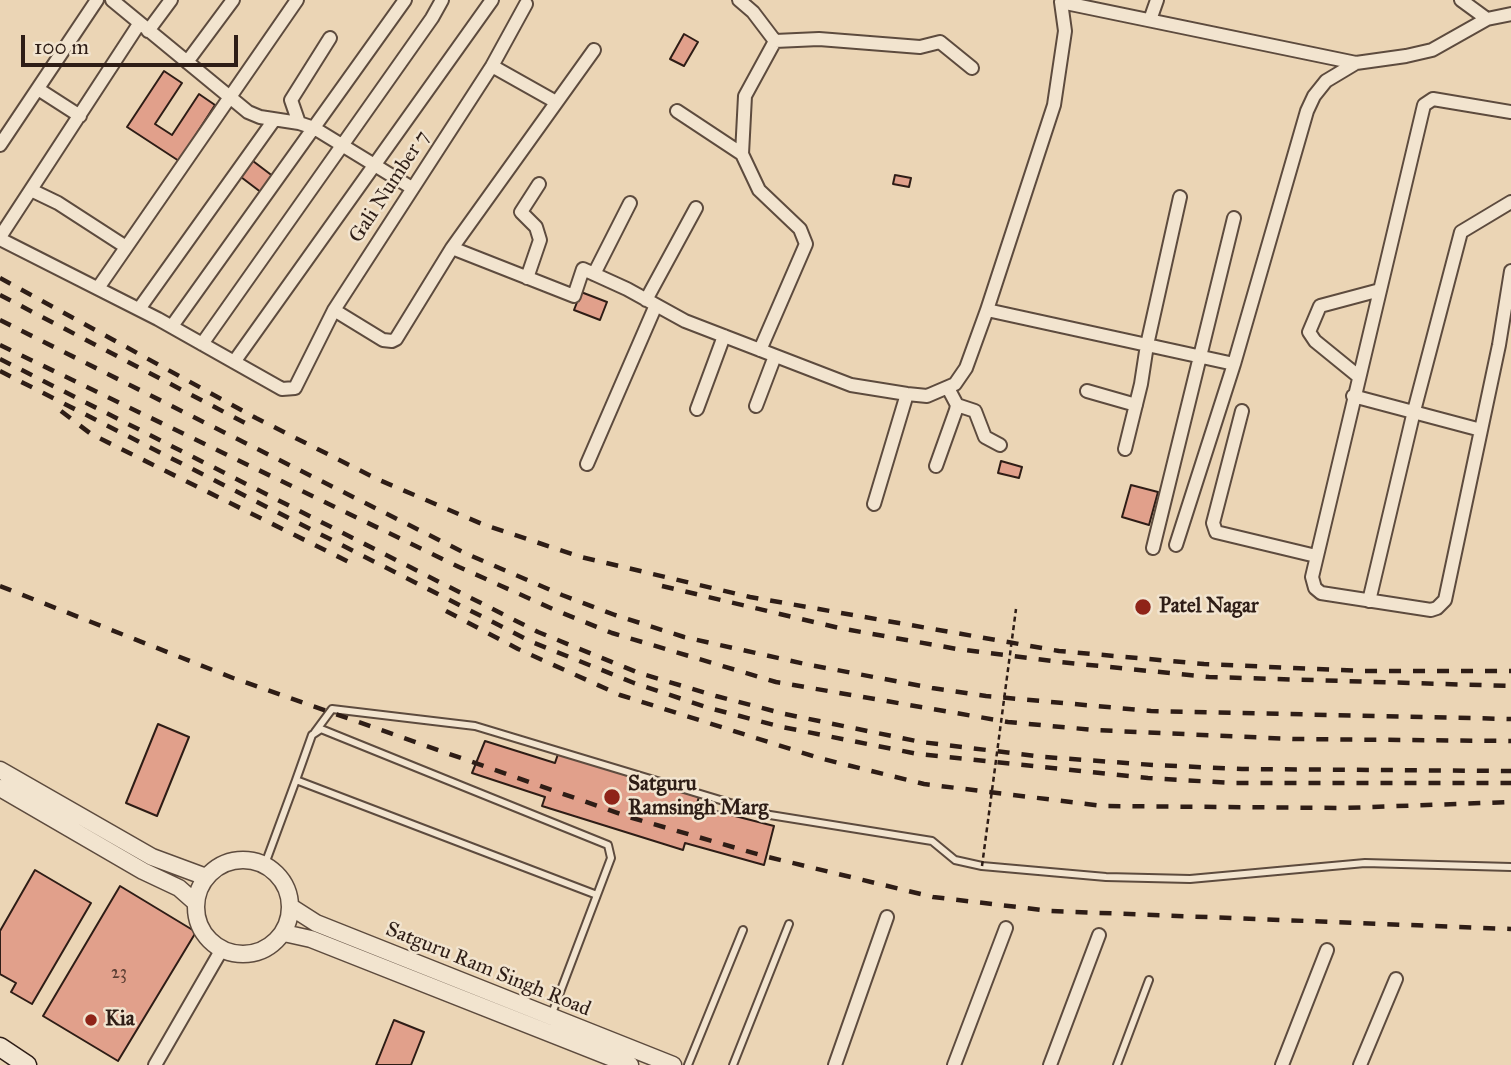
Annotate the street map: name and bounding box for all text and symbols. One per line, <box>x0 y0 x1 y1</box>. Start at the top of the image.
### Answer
scale bar <box>24 21 242 65</box>
text: 100 m <box>34 34 89 60</box>
street label: Gali Number 7 <box>344 126 436 248</box>
place label: Patel Nagar <box>1159 594 1259 620</box>
marker: Patel Nagar <box>1133 597 1153 617</box>
place label: Satguru Ramsingh Marg <box>628 772 768 822</box>
marker: Satguru Ramsingh Marg <box>602 787 622 807</box>
street label: Satguru Ram Singh Road <box>382 917 594 1023</box>
house number: 23 <box>111 963 127 985</box>
place label: Kia <box>105 1007 135 1033</box>
marker: Kia <box>83 1012 99 1028</box>

